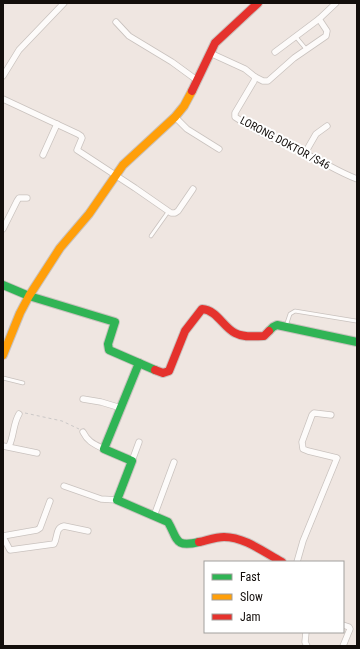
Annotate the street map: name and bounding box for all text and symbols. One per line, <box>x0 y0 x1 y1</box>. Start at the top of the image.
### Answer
street label: LORONG DOKTOR /S46 <box>238 114 332 172</box>
legend <box>204 561 344 633</box>
text: Fast <box>240 570 261 584</box>
text: Slow <box>240 590 263 604</box>
text: Jam <box>240 610 261 624</box>

